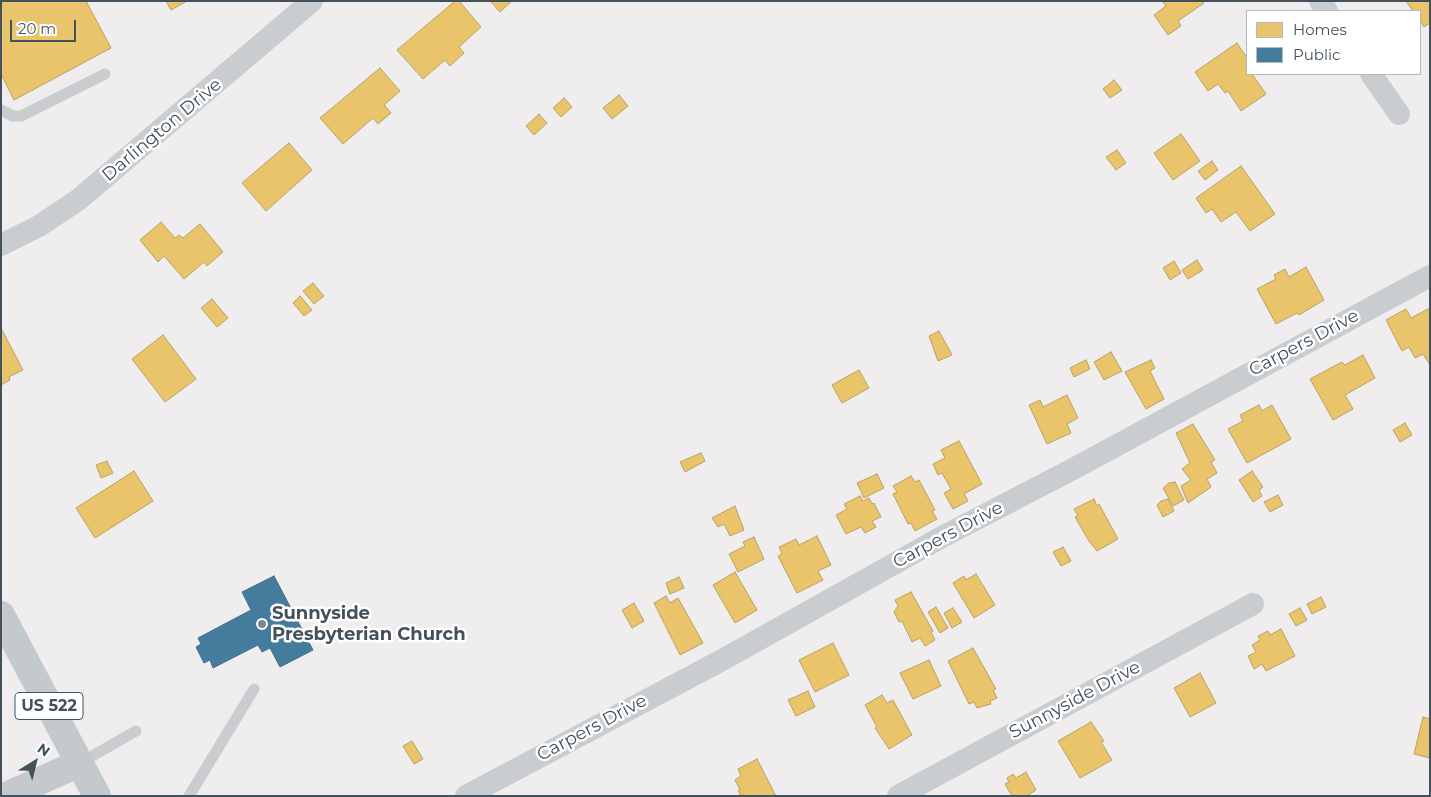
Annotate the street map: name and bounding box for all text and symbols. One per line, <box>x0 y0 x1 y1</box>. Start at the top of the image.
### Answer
scale bar <box>12 10 79 42</box>
legend <box>1246 10 1421 75</box>
text: 20 m <box>18 19 56 38</box>
text: Homes <box>1293 20 1347 39</box>
text: Public <box>1293 45 1341 64</box>
street label: Darlington Drive <box>98 74 226 186</box>
street label: Carpers Drive <box>1245 305 1363 381</box>
street label: Carpers Drive <box>889 497 1007 573</box>
place label: Sunnyside Presbyterian Church <box>272 603 466 646</box>
marker: Sunnyside Presbyterian Church <box>256 618 268 630</box>
street label: Sunnyside Drive <box>1006 656 1144 744</box>
street label: Carpers Drive <box>533 690 651 766</box>
road number: US 522 <box>15 692 83 719</box>
north arrow <box>10 737 60 787</box>
text: N <box>34 739 54 760</box>

